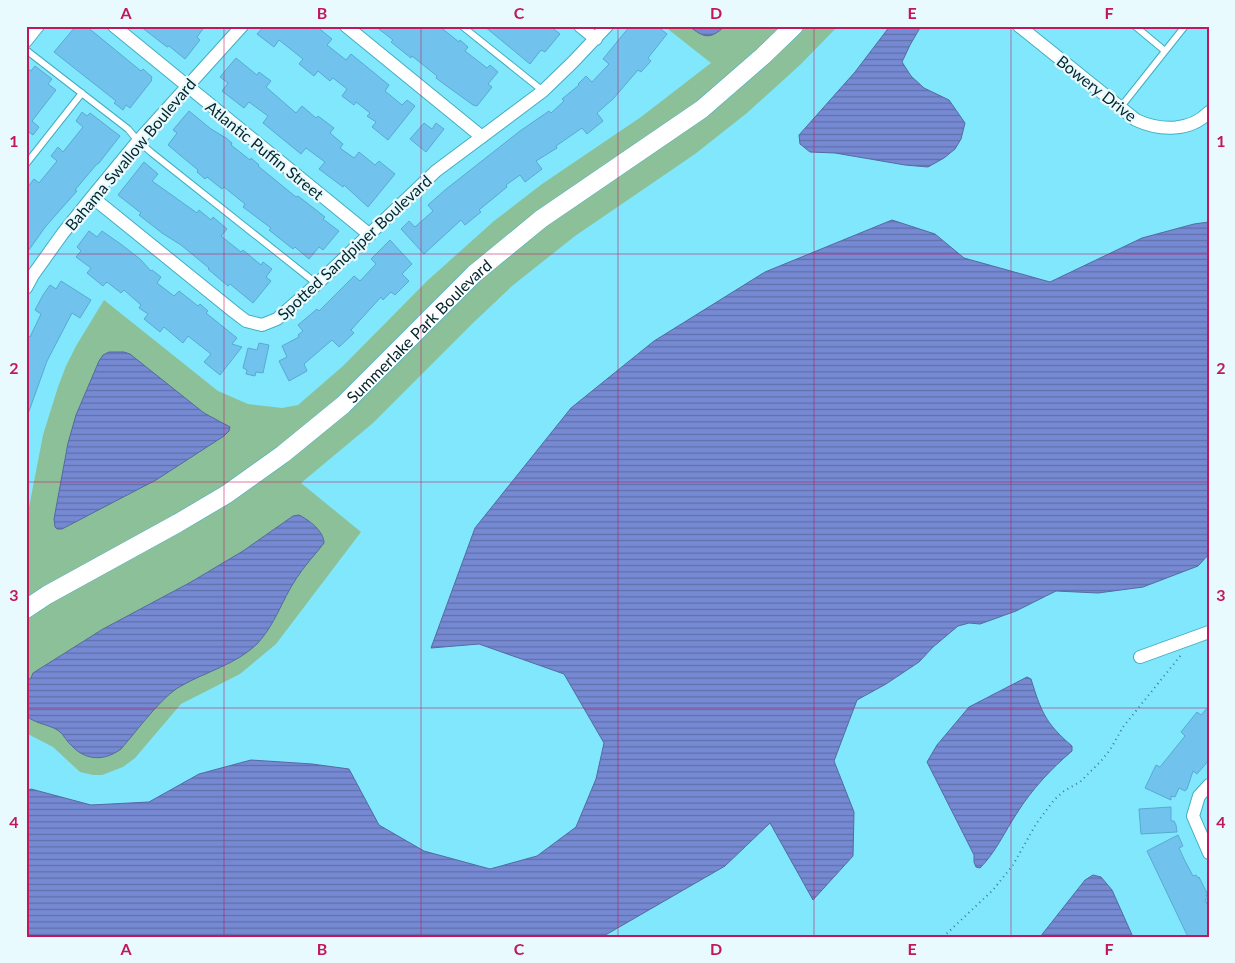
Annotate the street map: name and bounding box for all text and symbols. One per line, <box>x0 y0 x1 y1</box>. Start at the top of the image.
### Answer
text: A <box>119 3 132 22</box>
text: B <box>317 3 327 22</box>
text: C <box>514 3 525 22</box>
text: D <box>710 3 722 22</box>
text: E <box>907 3 917 22</box>
text: F <box>1104 3 1114 22</box>
street label: Bowery Drive <box>1053 51 1141 125</box>
street label: Bahama Swallow Boulevard <box>61 74 199 234</box>
street label: Atlantic Puffin Street <box>202 97 328 203</box>
text: 1 <box>9 131 19 150</box>
text: 1 <box>1216 131 1226 150</box>
street label: Spotted Sandpiper Boulevard <box>273 171 435 323</box>
street label: Summerlake Park Boulevard <box>342 255 495 406</box>
text: 2 <box>9 358 19 377</box>
text: 2 <box>1216 358 1226 377</box>
text: 3 <box>9 585 19 604</box>
text: 3 <box>1216 585 1226 604</box>
text: 4 <box>9 812 19 831</box>
text: 4 <box>1216 812 1226 831</box>
text: A <box>119 939 132 958</box>
text: B <box>317 939 327 958</box>
text: C <box>514 939 525 958</box>
text: D <box>710 939 722 958</box>
text: E <box>907 939 917 958</box>
text: F <box>1104 939 1114 958</box>

